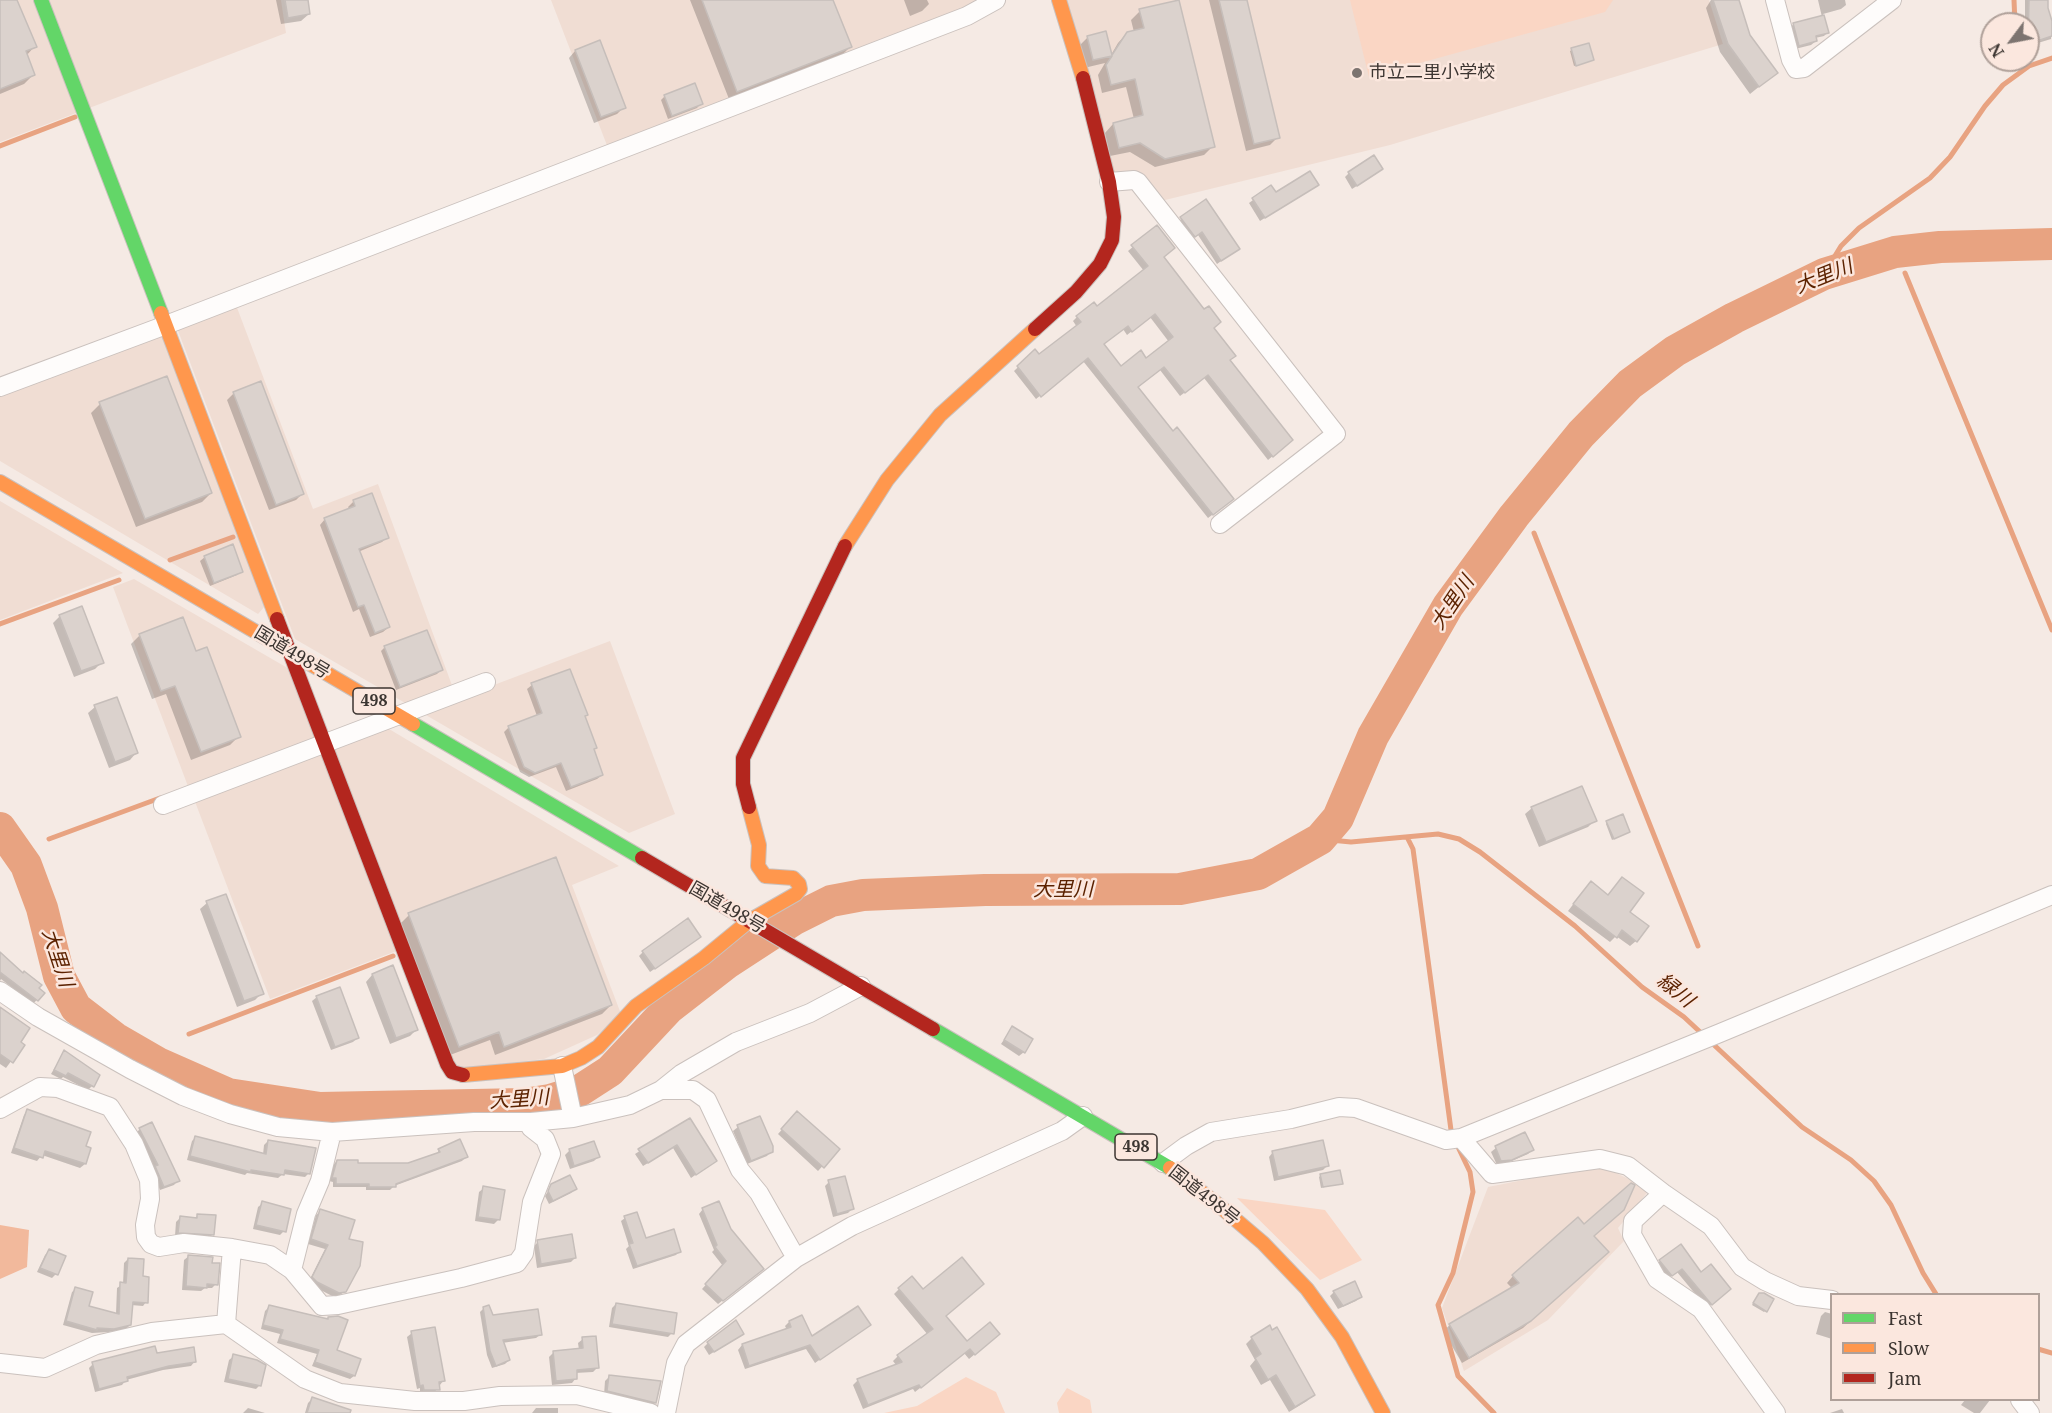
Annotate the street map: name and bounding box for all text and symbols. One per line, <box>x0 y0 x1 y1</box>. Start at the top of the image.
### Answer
north arrow <box>1980 12 2040 72</box>
text: N <box>1984 39 2009 62</box>
place label: 市立二里小学校 <box>1369 62 1495 84</box>
marker: 市立二里小学校 <box>1350 66 1364 80</box>
water label: 大里川 <box>1792 255 1856 299</box>
water label: 大里川 <box>1426 571 1480 635</box>
street label: 国道498号 <box>250 622 334 684</box>
road number: 498 <box>353 688 395 714</box>
street label: 国道498号 <box>685 878 769 938</box>
water label: 大里川 <box>1033 878 1093 902</box>
water label: 大里川 <box>36 926 78 990</box>
water label: 緑川 <box>1652 969 1698 1013</box>
water label: 大里川 <box>488 1086 550 1114</box>
road number: 498 <box>1115 1134 1157 1160</box>
street label: 国道498号 <box>1164 1162 1244 1230</box>
legend <box>1830 1293 2040 1401</box>
text: Fast <box>1888 1306 1923 1330</box>
text: Slow <box>1888 1336 1929 1360</box>
text: Jam <box>1888 1366 1922 1390</box>

